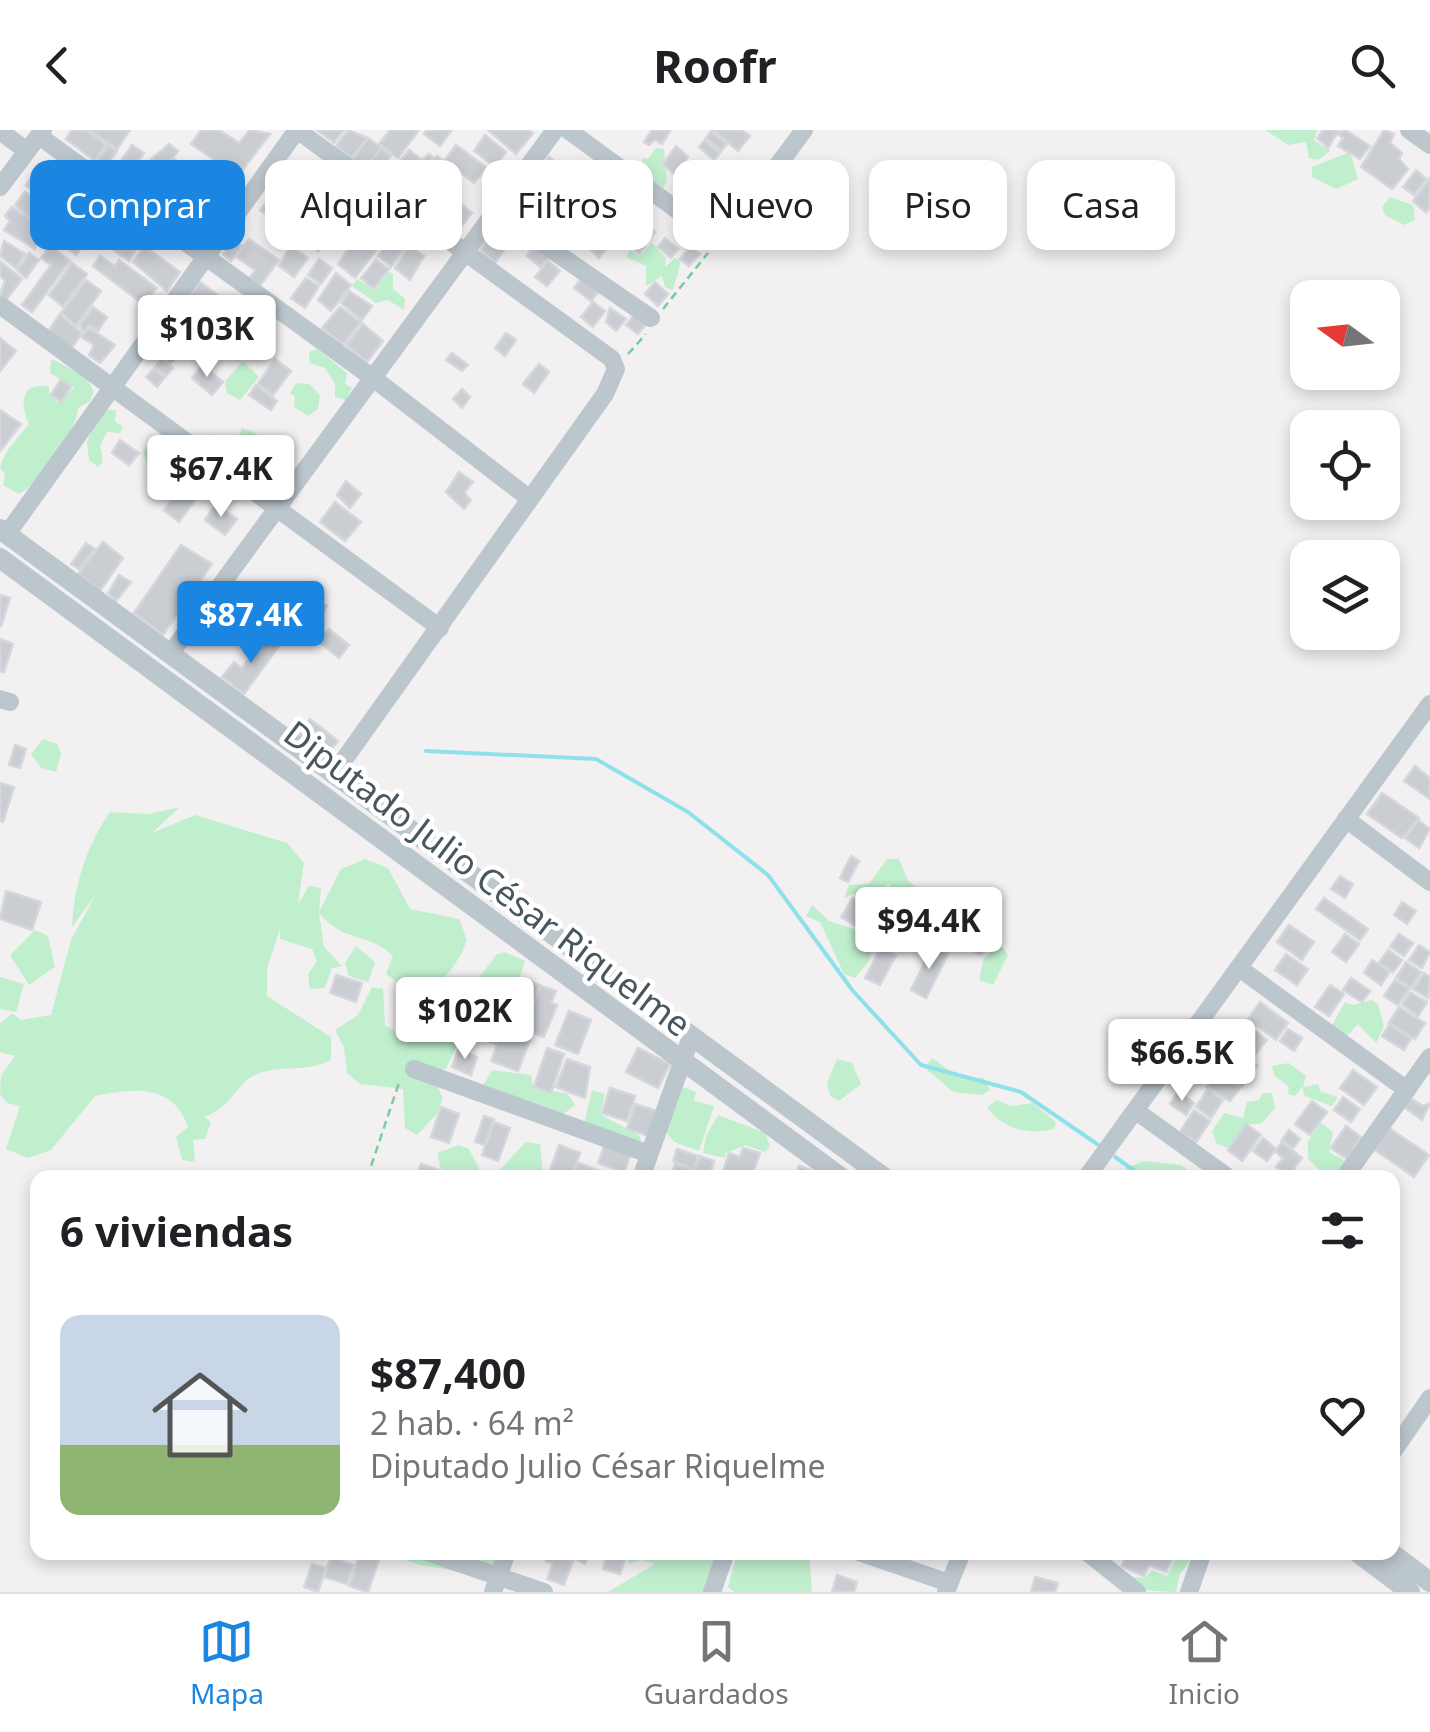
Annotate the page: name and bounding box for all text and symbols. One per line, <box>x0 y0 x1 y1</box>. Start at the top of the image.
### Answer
text: Roofr <box>653 35 777 96</box>
icon: back <box>30 38 85 93</box>
icon: search <box>1345 38 1400 93</box>
chip: Comprar <box>30 160 245 250</box>
chip: Alquilar <box>265 160 462 250</box>
chip: Filtros <box>482 160 653 250</box>
chip: Nuevo <box>673 160 849 250</box>
chip: Piso <box>869 160 1007 250</box>
chip: Casa <box>1027 160 1175 250</box>
north arrow <box>1290 280 1400 390</box>
map controls <box>1290 280 1400 650</box>
pin: $103K <box>137 295 277 380</box>
text: $103K <box>160 306 254 349</box>
button: locate <box>1290 410 1400 520</box>
pin: $67.4K <box>140 435 302 520</box>
text: $67.4K <box>169 446 273 489</box>
button: layers <box>1290 540 1400 650</box>
pin: $87.4K <box>170 581 332 666</box>
text: $87.4K <box>199 592 303 635</box>
street label: Diputado Julio César Riquelme <box>275 709 701 1047</box>
pin: $94.4K <box>848 887 1010 972</box>
text: $94.4K <box>877 898 981 941</box>
pin: $102K <box>395 977 535 1062</box>
text: $102K <box>418 988 512 1031</box>
pin: $66.5K <box>1101 1019 1263 1104</box>
text: $66.5K <box>1130 1030 1234 1073</box>
text: 6 viviendas <box>60 1202 293 1259</box>
icon: filters <box>1315 1203 1370 1258</box>
text: $87,400 <box>370 1344 526 1401</box>
icon: home <box>140 1355 260 1475</box>
icon: heart <box>1315 1388 1370 1443</box>
text: 2 hab. · 64 m² <box>370 1401 574 1444</box>
text: Diputado Julio César Riquelme <box>370 1444 826 1487</box>
tab: Mapa <box>190 1614 264 1712</box>
tab: Guardados <box>644 1614 789 1712</box>
tab: Inicio <box>1168 1614 1240 1712</box>

